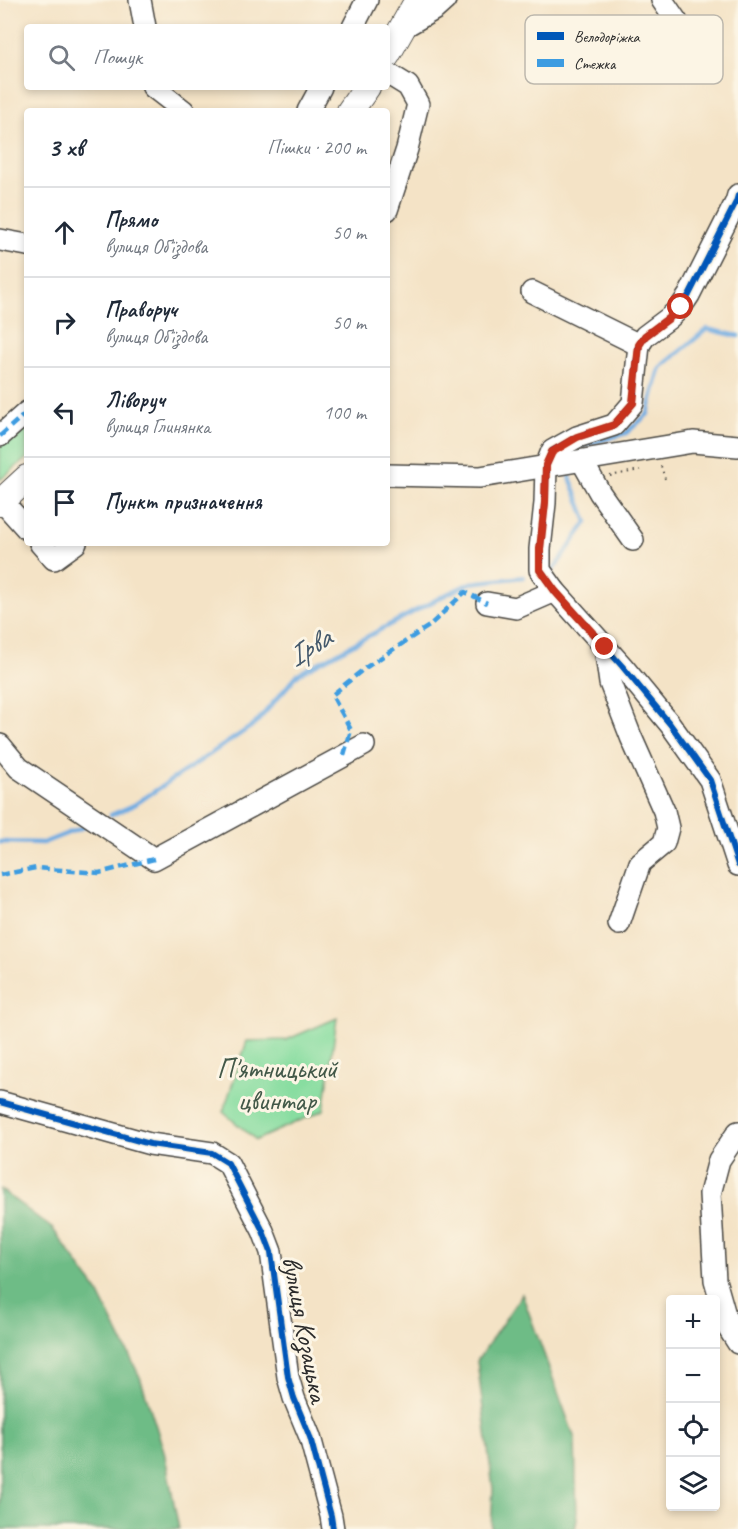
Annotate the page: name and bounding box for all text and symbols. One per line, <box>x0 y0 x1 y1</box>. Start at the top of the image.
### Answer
legend <box>525 15 723 84</box>
search box <box>24 24 390 90</box>
text: Велодоріжка <box>574 27 641 47</box>
icon: search <box>45 41 78 74</box>
text: Пошук <box>93 43 142 71</box>
text: Стежка <box>574 54 617 74</box>
text: 3 хв <box>48 131 83 164</box>
text: Пішки · 200 m <box>267 135 366 160</box>
text: Прямо <box>105 206 157 234</box>
icon: ahead <box>48 216 81 249</box>
text: 50 m <box>332 220 366 245</box>
text: вулиця Об'їздова <box>105 234 207 259</box>
route start <box>667 293 693 319</box>
text: Праворуч <box>105 296 177 324</box>
icon: right <box>48 306 81 339</box>
text: 50 m <box>332 310 366 335</box>
text: вулиця Об'їздова <box>105 324 207 349</box>
text: Ліворуч <box>105 386 165 414</box>
icon: left <box>48 396 81 429</box>
text: 100 m <box>323 400 366 425</box>
text: вулиця Глинянка <box>105 414 210 439</box>
icon: arrive <box>48 486 81 519</box>
text: Пункт призначення <box>105 488 262 516</box>
water label: Ірва <box>280 617 341 675</box>
route end <box>591 633 617 659</box>
park label: П'ятницький цвинтар <box>217 1051 339 1118</box>
street label: вулиця Козацька <box>273 1253 337 1408</box>
map controls <box>666 1295 720 1511</box>
button: + <box>666 1295 720 1349</box>
button: − <box>666 1349 720 1403</box>
button: locate <box>666 1403 720 1457</box>
button: layers <box>666 1457 720 1511</box>

